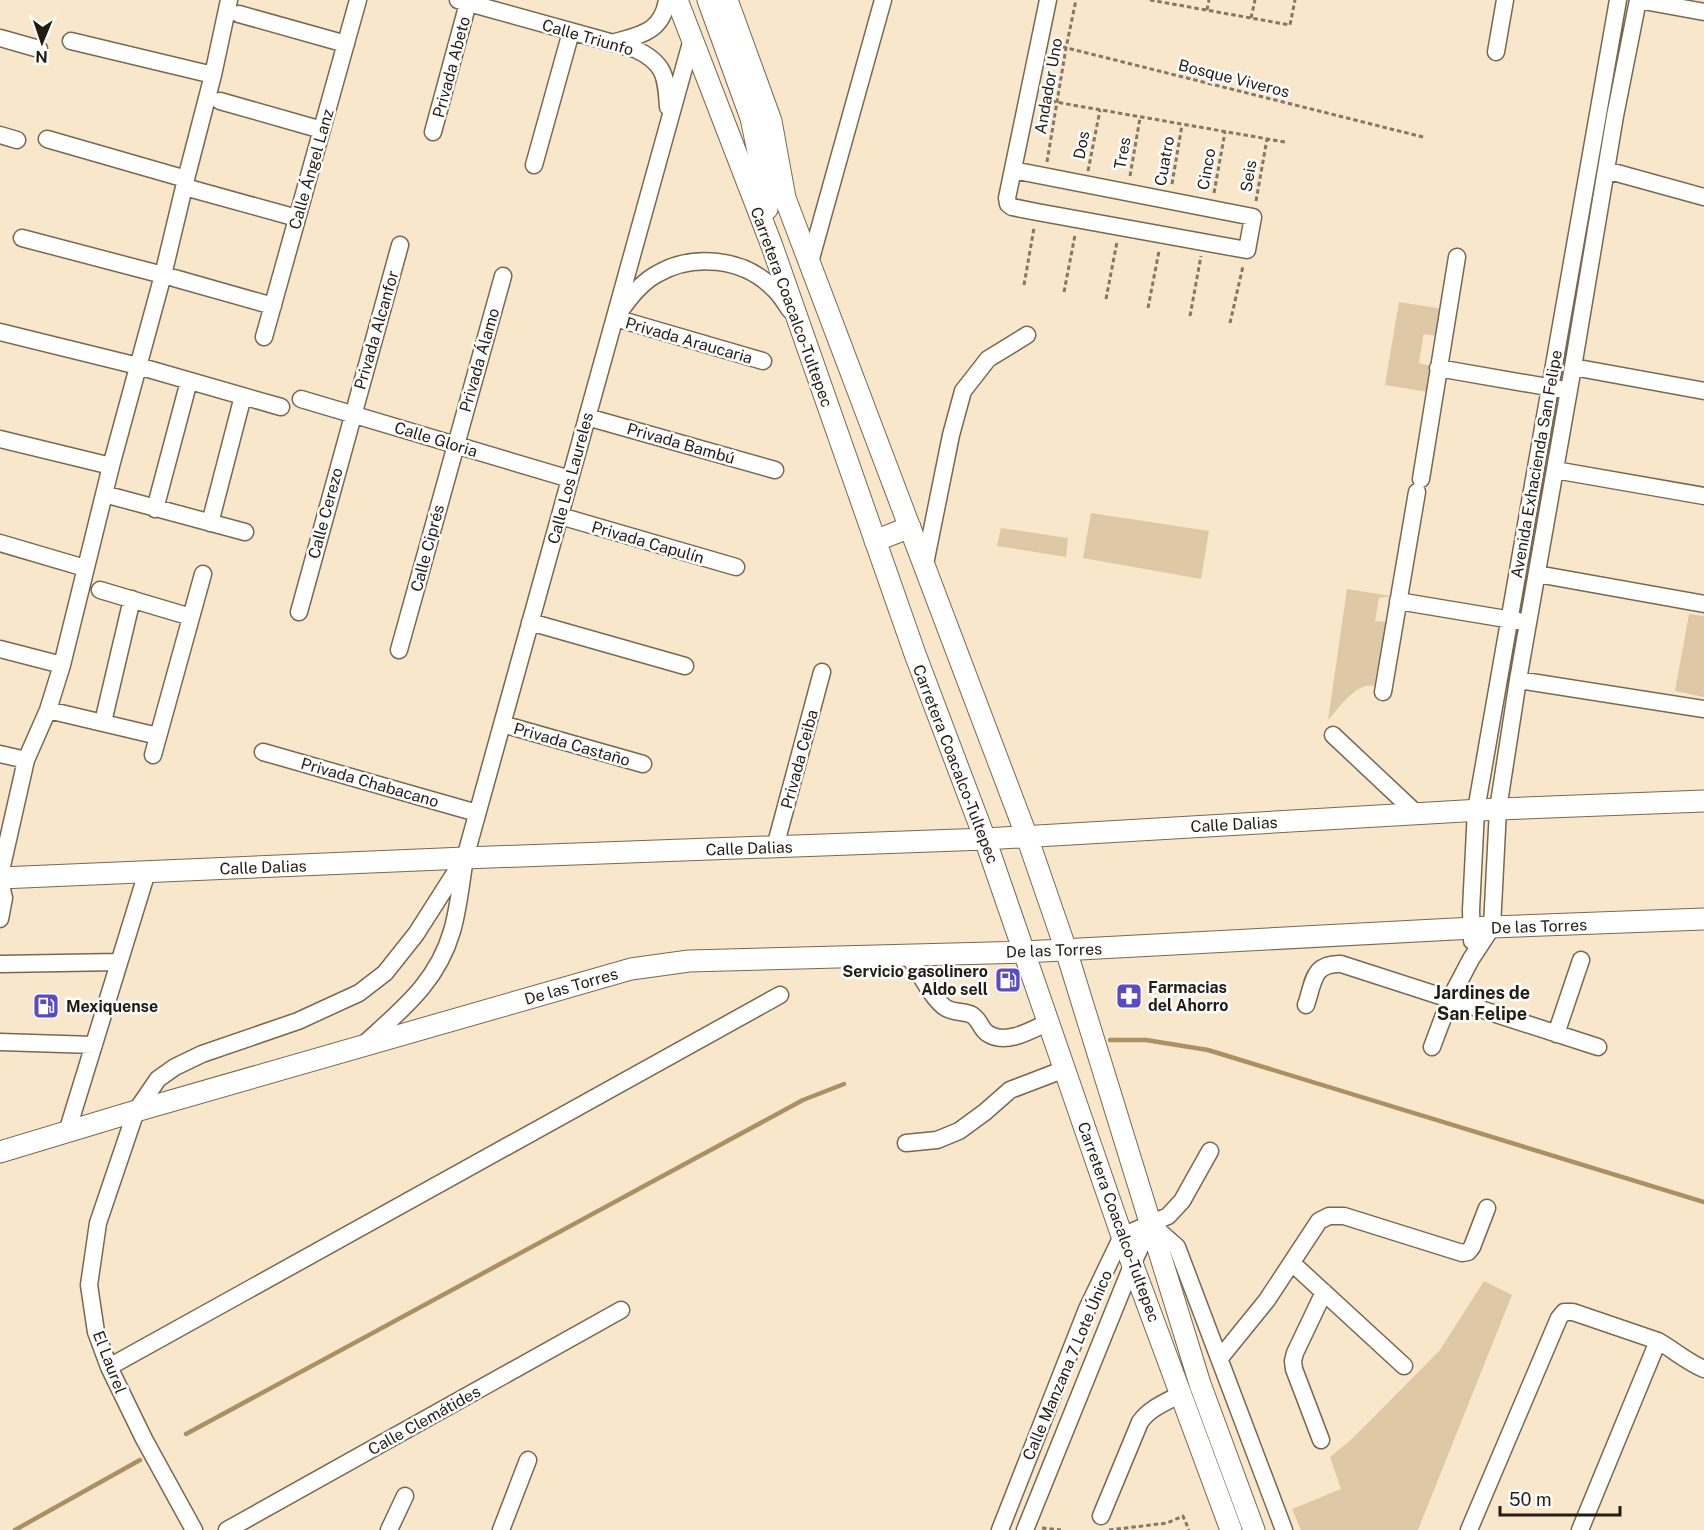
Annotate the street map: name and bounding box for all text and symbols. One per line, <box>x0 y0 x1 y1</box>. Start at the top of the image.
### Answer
north arrow <box>12 12 72 72</box>
street label: Privada Abeto <box>429 14 474 120</box>
street label: Calle Triunfo <box>540 15 636 60</box>
street label: Andador Uno <box>1031 37 1066 136</box>
text: N <box>35 47 48 66</box>
street label: Bosque Viveros <box>1176 55 1292 102</box>
street label: Calle Ángel Lanz <box>284 106 338 232</box>
street label: Dos <box>1069 129 1094 161</box>
street label: Cuatro <box>1151 135 1178 187</box>
street label: Tres <box>1110 136 1135 171</box>
street label: Cinco <box>1193 147 1219 191</box>
street label: Seis <box>1236 159 1261 193</box>
street label: Carretera Coacalco-Tultepec <box>746 204 837 410</box>
street label: Privada Alcanfor <box>350 268 403 392</box>
street label: Privada Álamo <box>455 306 503 414</box>
street label: Privada Araucaria <box>623 313 755 368</box>
street label: Avenida Exhacienda San Felipe <box>1507 349 1566 580</box>
street label: Calle Los Laureles <box>544 410 597 546</box>
street label: Calle Gloria <box>392 418 480 461</box>
street label: Privada Bambú <box>625 419 737 468</box>
street label: Calle Cerezo <box>304 466 347 561</box>
street label: Calle Ciprés <box>407 502 448 594</box>
street label: Privada Capulín <box>589 517 706 568</box>
street label: Carretera Coacalco-Tultepec <box>909 662 1002 866</box>
street label: Privada Ceiba <box>777 707 822 811</box>
street label: Privada Castaño <box>511 719 632 770</box>
street label: Privada Chabacano <box>299 754 441 811</box>
street label: Calle Dalias <box>1190 813 1278 836</box>
street label: Calle Dalias <box>705 837 793 860</box>
street label: Calle Dalias <box>219 856 307 879</box>
street label: De las Torres <box>1491 915 1587 938</box>
street label: De las Torres <box>1006 939 1102 962</box>
place label: Servicio gasolinero Aldo sell <box>842 962 988 999</box>
street label: De las Torres <box>522 964 620 1009</box>
fuel station icon: Servicio gasolinero Aldo sell <box>993 965 1023 995</box>
place label: Farmacias del Ahorro <box>1148 978 1229 1015</box>
pharmacy icon: Farmacias del Ahorro <box>1114 981 1144 1011</box>
district label: Jardines de San Felipe <box>1434 982 1530 1024</box>
fuel station icon: Mexiquense <box>31 991 61 1021</box>
place label: Mexiquense <box>66 997 158 1016</box>
street label: Carretera Coacalco-Tultepec <box>1073 1119 1164 1325</box>
street label: Calle Manzana 7 Lote Único <box>1018 1267 1116 1463</box>
street label: El Laurel <box>89 1328 130 1396</box>
street label: Calle Clemátides <box>365 1382 484 1459</box>
scale bar <box>1500 1479 1620 1517</box>
text: 50 m <box>1509 1489 1552 1510</box>

